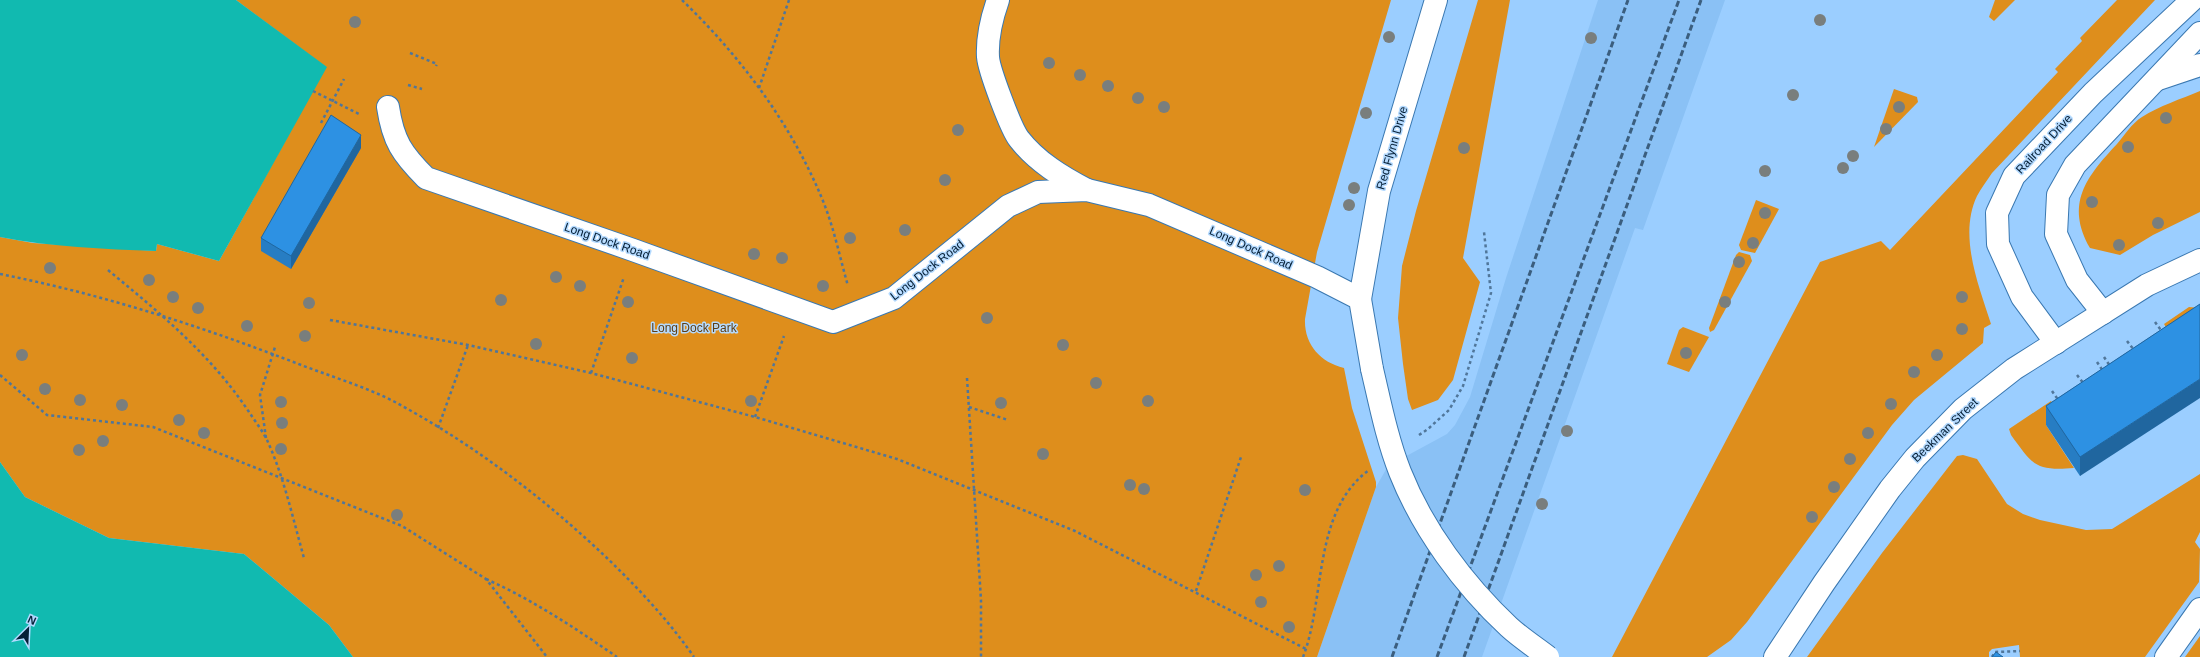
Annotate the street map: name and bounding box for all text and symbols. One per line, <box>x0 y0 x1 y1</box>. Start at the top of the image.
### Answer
street label: Red Flynn Drive <box>1373 104 1411 191</box>
street label: Railroad Drive <box>2013 111 2075 177</box>
street label: Long Dock Road <box>562 220 652 262</box>
street label: Long Dock Road <box>1207 223 1295 273</box>
street label: Long Dock Road <box>887 237 967 303</box>
park label: Long Dock Park <box>651 321 738 335</box>
street label: Beekman Street <box>1909 395 1981 465</box>
north arrow <box>8 609 48 649</box>
text: N <box>26 613 38 627</box>

